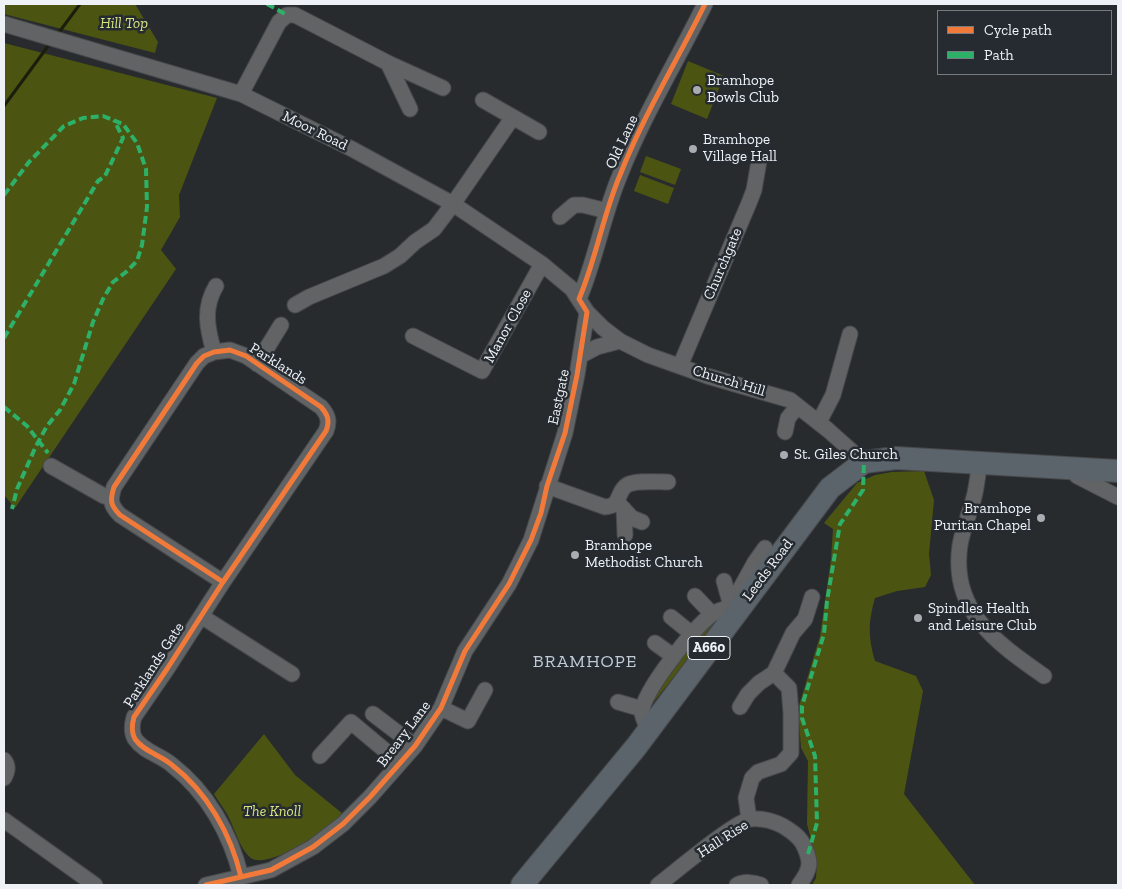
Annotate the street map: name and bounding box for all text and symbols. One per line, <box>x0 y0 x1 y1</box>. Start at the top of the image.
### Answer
legend <box>937 10 1112 75</box>
park label: Hill Top <box>100 15 148 33</box>
text: Cycle path <box>984 21 1052 39</box>
text: Path <box>984 46 1014 64</box>
place label: Bramhope Bowls Club <box>707 72 779 107</box>
marker: Bramhope Bowls Club <box>691 84 703 96</box>
street label: Moor Road <box>279 108 351 154</box>
street label: Old Lane <box>602 112 642 172</box>
place label: Bramhope Village Hall <box>703 131 777 166</box>
marker: Bramhope Village Hall <box>687 143 699 155</box>
street label: Churchgate <box>700 225 746 303</box>
street label: Manor Close <box>480 286 536 366</box>
street label: Parklands <box>246 339 310 389</box>
street label: Church Hill <box>690 361 768 401</box>
street label: Eastgate <box>544 368 574 426</box>
place label: St. Giles Church <box>794 446 898 464</box>
marker: St. Giles Church <box>778 449 790 461</box>
place label: Bramhope Puritan Chapel <box>934 500 1031 535</box>
marker: Bramhope Puritan Chapel <box>1035 512 1047 524</box>
street label: Leeds Road <box>739 536 797 604</box>
place label: Bramhope Methodist Church <box>585 537 703 572</box>
marker: Bramhope Methodist Church <box>569 549 581 561</box>
place label: Spindles Health and Leisure Club <box>928 600 1037 635</box>
marker: Spindles Health and Leisure Club <box>912 612 924 624</box>
street label: Parklands Gate <box>120 619 188 711</box>
road number: A660 <box>688 636 730 660</box>
district label: BRAMHOPE <box>532 651 638 673</box>
street label: Breary Lane <box>373 697 435 771</box>
park label: The Knoll <box>243 803 301 821</box>
street label: Hall Rise <box>694 816 752 862</box>

